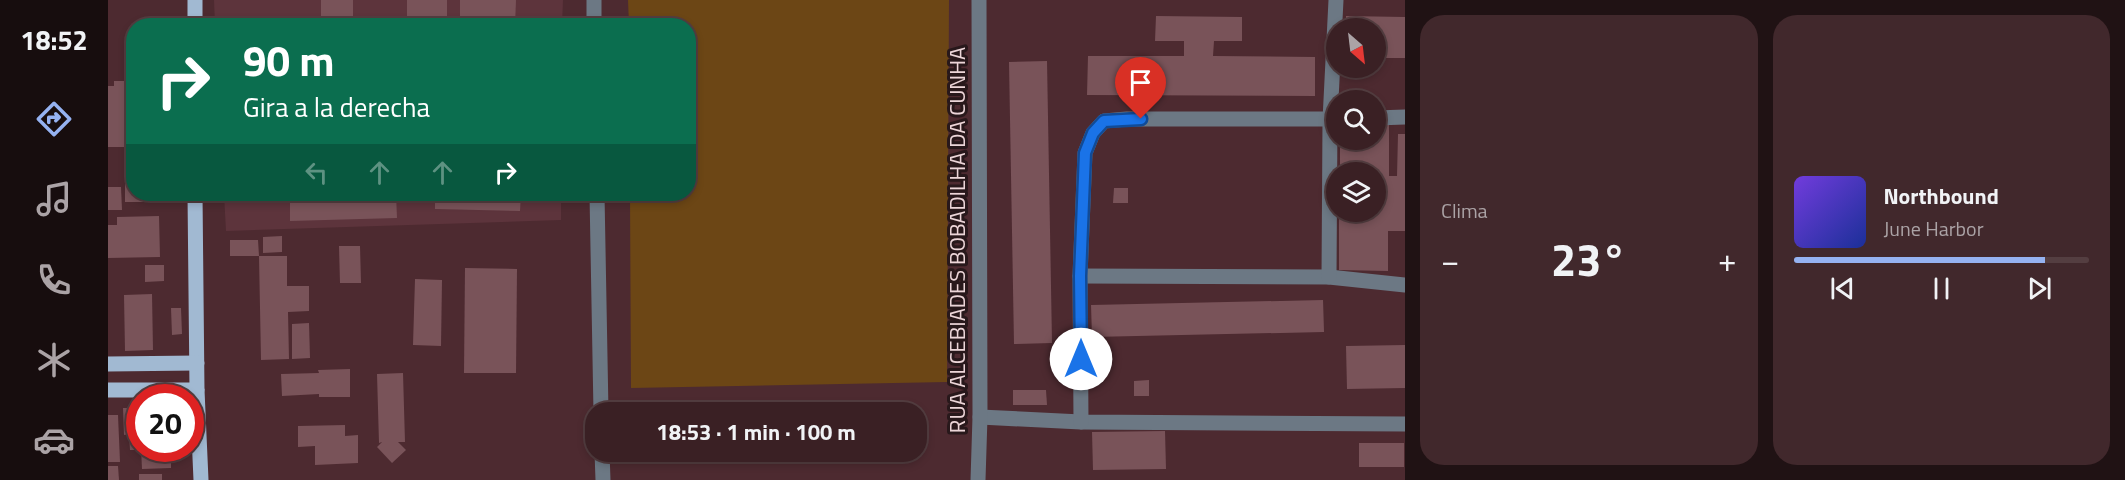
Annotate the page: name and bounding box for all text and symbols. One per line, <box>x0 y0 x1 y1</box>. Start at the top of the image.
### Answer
north arrow <box>1326 18 1386 78</box>
map controls <box>1326 18 1386 222</box>
text: 18:52 <box>20 19 88 60</box>
text: 90 m <box>243 28 335 92</box>
icon: right <box>144 42 222 120</box>
street label: RUA ALCEBIADES BOBADILHA DA CUNHA <box>940 47 974 433</box>
pin <box>1115 57 1166 119</box>
icon: arrive <box>1124 66 1157 99</box>
text: Gira a la derecha <box>243 86 430 127</box>
button: search <box>1326 90 1386 150</box>
icon: directions <box>33 98 75 140</box>
icon: left <box>300 156 333 189</box>
icon: ahead <box>363 156 396 189</box>
icon: ahead <box>426 156 459 189</box>
icon: right <box>489 156 522 189</box>
button: layers <box>1326 162 1386 222</box>
icon: music <box>33 178 75 220</box>
text: Northbound <box>1884 179 1999 213</box>
text: Clima <box>1441 195 1488 226</box>
text: June Harbor <box>1884 213 1984 244</box>
text: 23° <box>1551 225 1627 293</box>
text: − <box>1441 235 1459 285</box>
text: + <box>1718 235 1736 285</box>
icon: phone <box>33 259 75 301</box>
icon: previous <box>1826 272 1859 305</box>
icon: pause <box>1925 272 1958 305</box>
icon: next <box>2023 272 2056 305</box>
position arrow <box>1049 327 1113 391</box>
icon: climate <box>33 339 75 381</box>
speed limit sign: 20 <box>126 384 204 462</box>
text: 18:53 · 1 min · 100 m <box>656 415 856 449</box>
icon: car <box>33 419 75 461</box>

